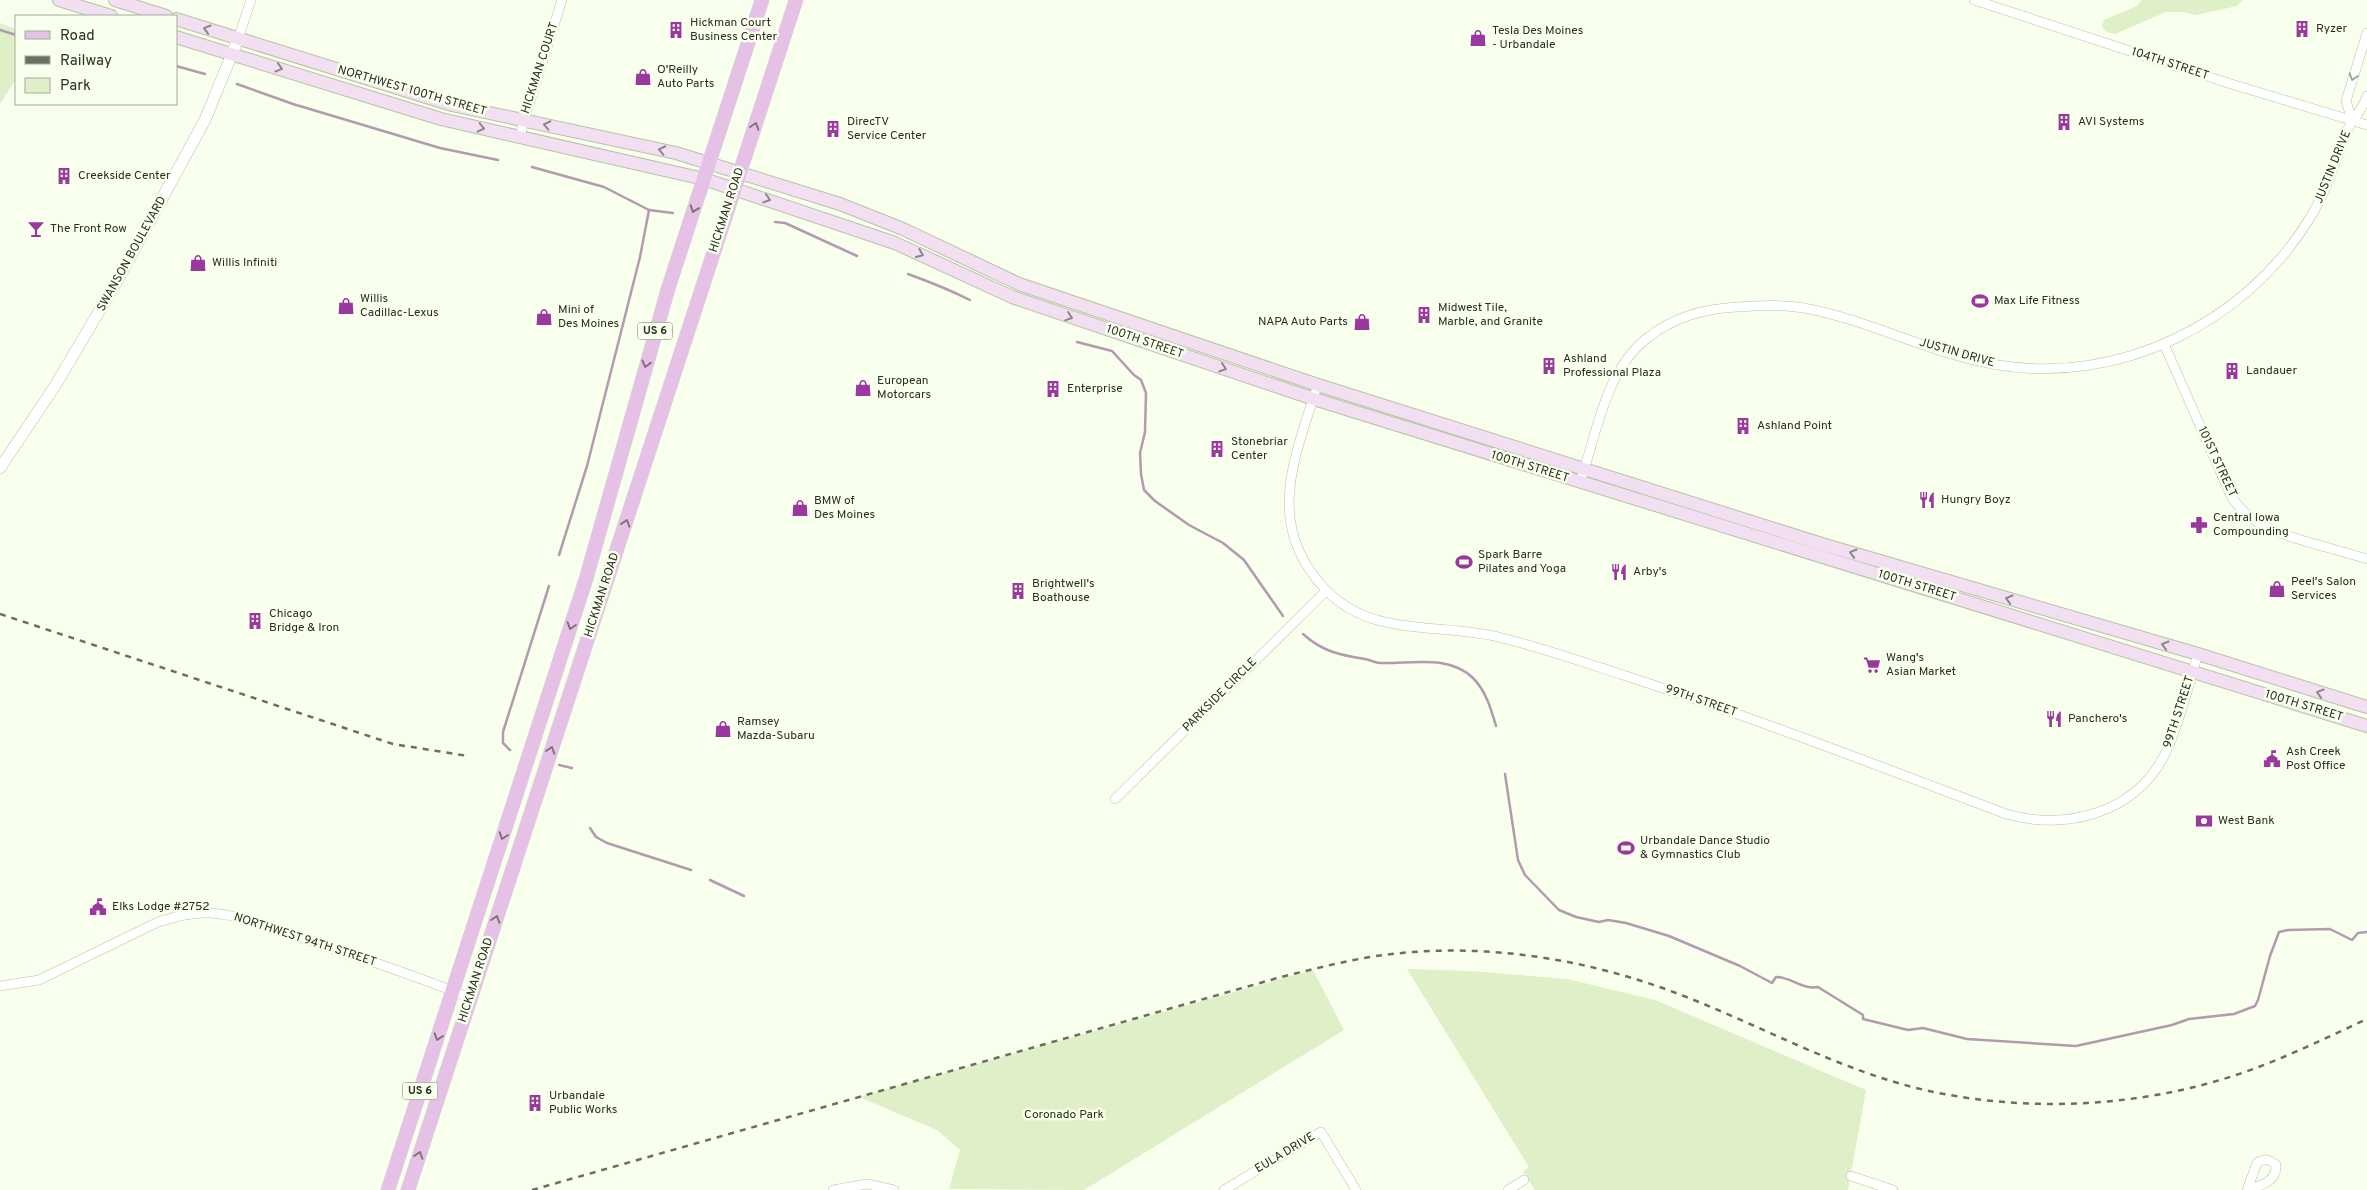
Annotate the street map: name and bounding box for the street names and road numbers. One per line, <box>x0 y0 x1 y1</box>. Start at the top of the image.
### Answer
street label: HICKMAN COURT <box>518 20 562 116</box>
street label: 104TH STREET <box>2129 44 2211 84</box>
street label: NORTHWEST 100TH STREET <box>336 62 488 120</box>
street label: JUSTIN DRIVE <box>2311 128 2355 206</box>
street label: HICKMAN ROAD <box>706 166 748 254</box>
street label: SWANSON BOULEVARD <box>94 193 170 315</box>
street label: 100TH STREET <box>1104 321 1186 363</box>
road number: US 6 <box>638 322 672 340</box>
street label: JUSTIN DRIVE <box>1917 335 1997 371</box>
street label: 101ST STREET <box>2194 424 2240 500</box>
street label: 100TH STREET <box>1489 448 1571 486</box>
street label: HICKMAN ROAD <box>581 551 623 639</box>
street label: 100TH STREET <box>1876 567 1958 605</box>
street label: PARKSIDE CIRCLE <box>1179 654 1261 736</box>
street label: 99TH STREET <box>2160 674 2198 750</box>
street label: 99TH STREET <box>1663 681 1739 721</box>
street label: 100TH STREET <box>2263 687 2345 725</box>
street label: NORTHWEST 94TH STREET <box>232 909 378 971</box>
street label: HICKMAN ROAD <box>455 936 497 1024</box>
road number: US 6 <box>402 1082 438 1100</box>
street label: EULA DRIVE <box>1252 1129 1318 1177</box>

